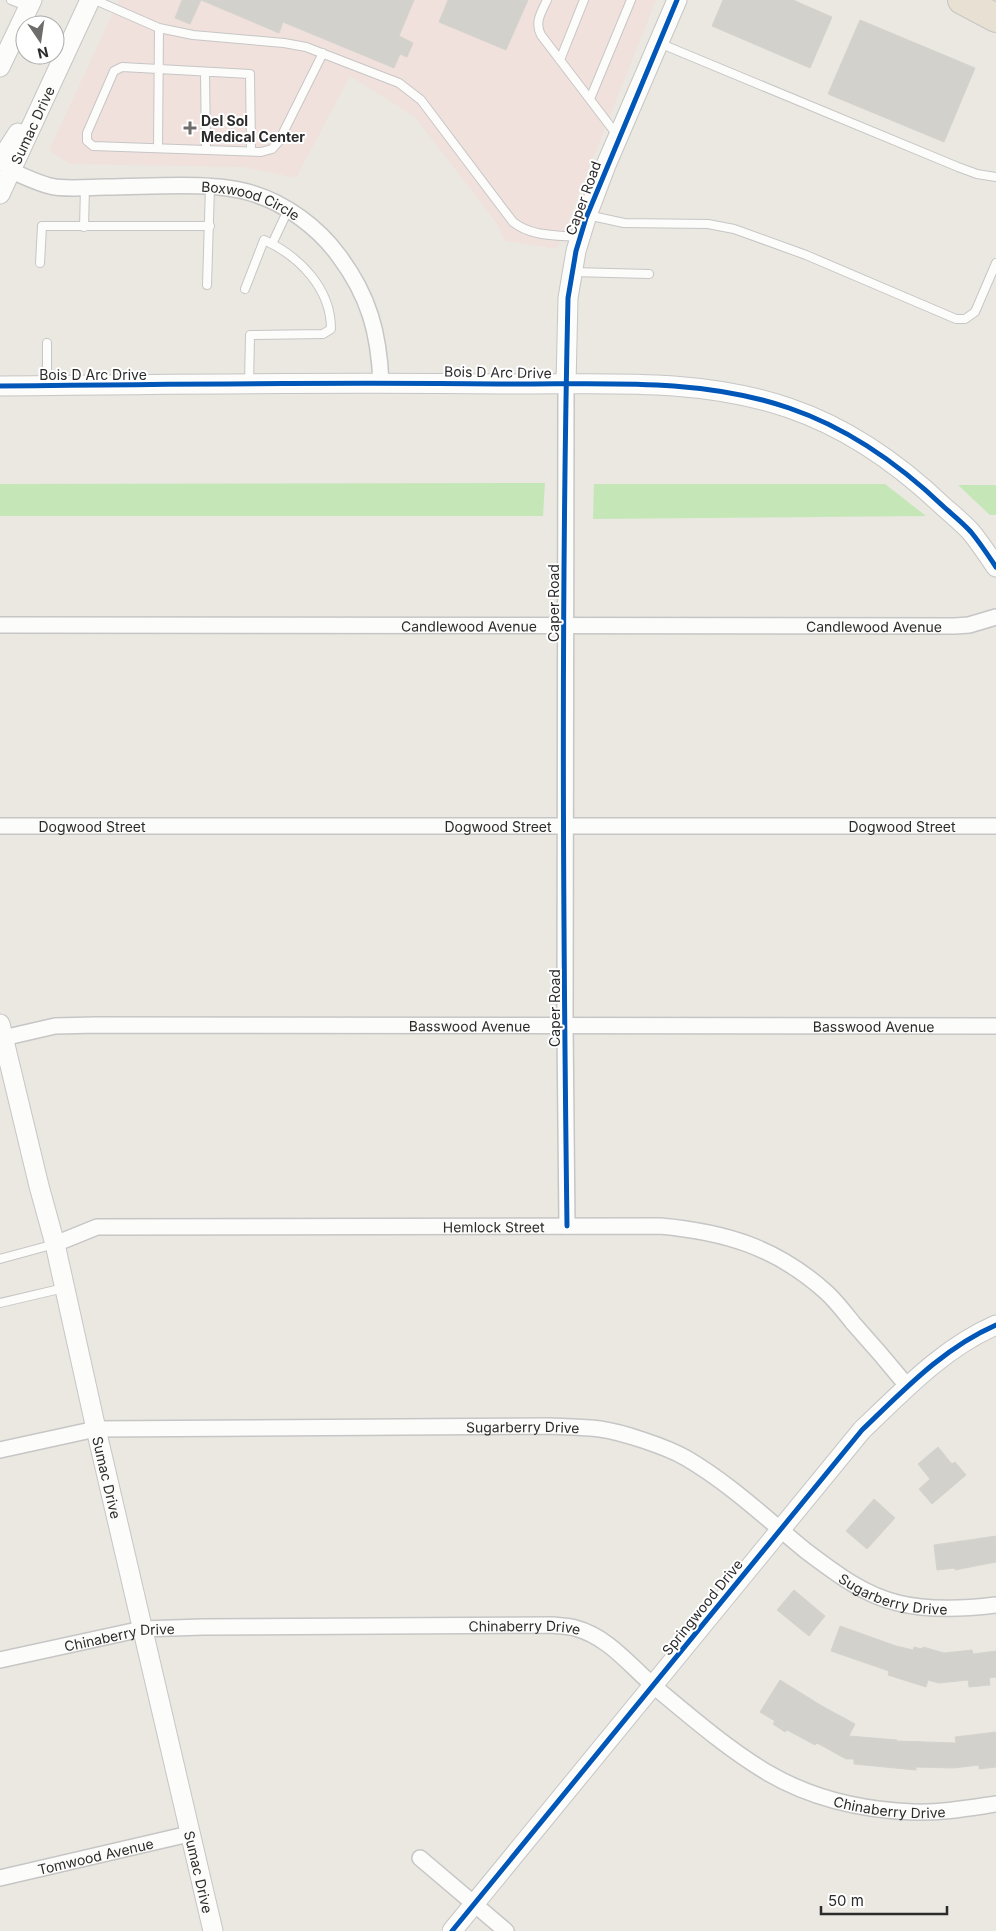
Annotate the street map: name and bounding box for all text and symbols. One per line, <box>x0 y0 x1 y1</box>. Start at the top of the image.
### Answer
north arrow <box>15 15 65 65</box>
text: N <box>36 44 50 63</box>
street label: Sumac Drive <box>7 83 57 167</box>
place label: Del Sol Medical Center <box>201 112 305 145</box>
marker: Del Sol Medical Center <box>183 121 197 135</box>
street label: Caper Road <box>562 159 604 237</box>
street label: Boxwood Circle <box>201 177 303 223</box>
street label: Bois D Arc Drive <box>444 363 552 381</box>
street label: Bois D Arc Drive <box>39 366 147 383</box>
street label: Caper Road <box>545 564 562 642</box>
street label: Candlewood Avenue <box>401 617 537 634</box>
street label: Candlewood Avenue <box>806 617 942 634</box>
street label: Dogwood Street <box>38 818 146 835</box>
street label: Dogwood Street <box>444 818 552 835</box>
street label: Dogwood Street <box>848 818 956 835</box>
street label: Caper Road <box>546 969 563 1047</box>
street label: Basswood Avenue <box>409 1017 530 1034</box>
street label: Basswood Avenue <box>813 1017 934 1034</box>
street label: Hemlock Street <box>443 1218 545 1235</box>
street label: Sugarberry Drive <box>466 1417 580 1436</box>
street label: Sumac Drive <box>89 1435 125 1520</box>
street label: Springwood Drive <box>658 1556 746 1658</box>
street label: Sugarberry Drive <box>836 1569 948 1617</box>
street label: Chinaberry Drive <box>468 1616 583 1638</box>
street label: Chinaberry Drive <box>62 1619 175 1654</box>
street label: Chinaberry Drive <box>832 1792 946 1821</box>
street label: Sumac Drive <box>181 1829 217 1915</box>
street label: Tomwood Avenue <box>36 1834 155 1877</box>
scale bar <box>821 1884 947 1916</box>
text: 50 m <box>828 1891 864 1910</box>

